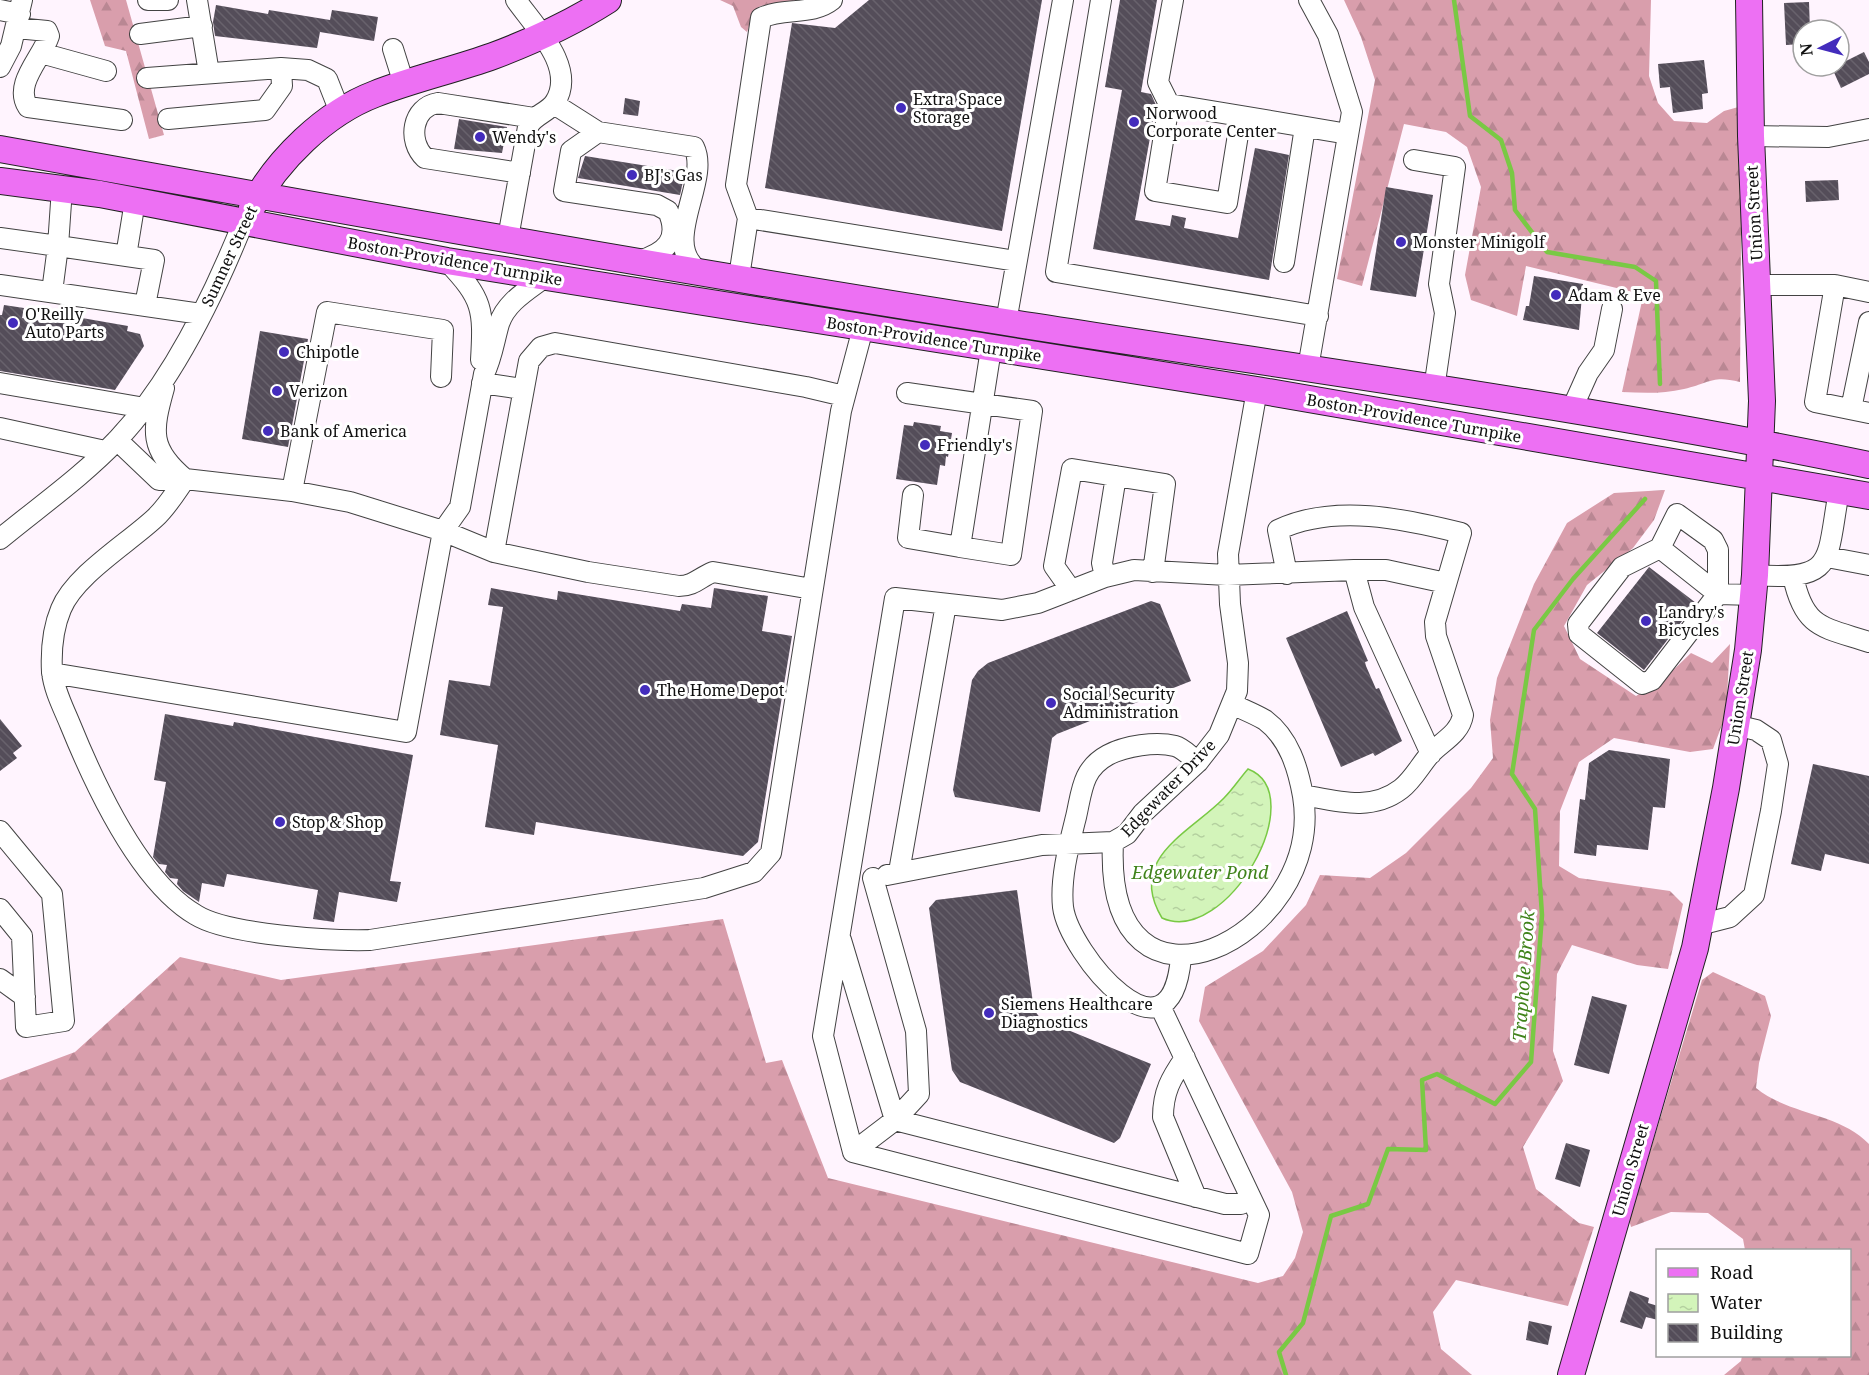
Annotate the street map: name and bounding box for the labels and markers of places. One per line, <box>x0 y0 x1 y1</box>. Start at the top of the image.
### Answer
place label: Extra Space Storage <box>913 88 1002 128</box>
marker: Extra Space Storage <box>894 101 908 115</box>
place label: Norwood Corporate Center <box>1146 102 1277 142</box>
marker: Norwood Corporate Center <box>1127 115 1141 129</box>
place label: Wendy's <box>492 126 556 148</box>
marker: Wendy's <box>473 130 487 144</box>
place label: BJ's Gas <box>644 164 703 186</box>
marker: BJ's Gas <box>625 168 639 182</box>
place label: Monster Minigolf <box>1413 231 1547 253</box>
marker: Monster Minigolf <box>1394 235 1408 249</box>
place label: Adam & Eve <box>1568 284 1661 306</box>
marker: Adam & Eve <box>1549 288 1563 302</box>
place label: O'Reilly Auto Parts <box>25 303 104 343</box>
marker: O'Reilly Auto Parts <box>6 316 20 330</box>
place label: Chipotle <box>296 341 359 363</box>
marker: Chipotle <box>277 345 291 359</box>
place label: Verizon <box>289 380 348 402</box>
marker: Verizon <box>270 384 284 398</box>
place label: Bank of America <box>280 420 407 442</box>
marker: Bank of America <box>261 424 275 438</box>
place label: Friendly's <box>937 434 1013 456</box>
marker: Friendly's <box>918 438 932 452</box>
place label: Landry's Bicycles <box>1658 601 1724 641</box>
marker: Landry's Bicycles <box>1639 614 1653 628</box>
place label: The Home Depot <box>657 679 785 701</box>
marker: The Home Depot <box>638 683 652 697</box>
place label: Social Security Administration <box>1063 683 1179 723</box>
marker: Social Security Administration <box>1044 696 1058 710</box>
place label: Stop & Shop <box>292 811 384 833</box>
marker: Stop & Shop <box>273 815 287 829</box>
place label: Siemens Healthcare Diagnostics <box>1001 993 1153 1033</box>
marker: Siemens Healthcare Diagnostics <box>982 1006 996 1020</box>

